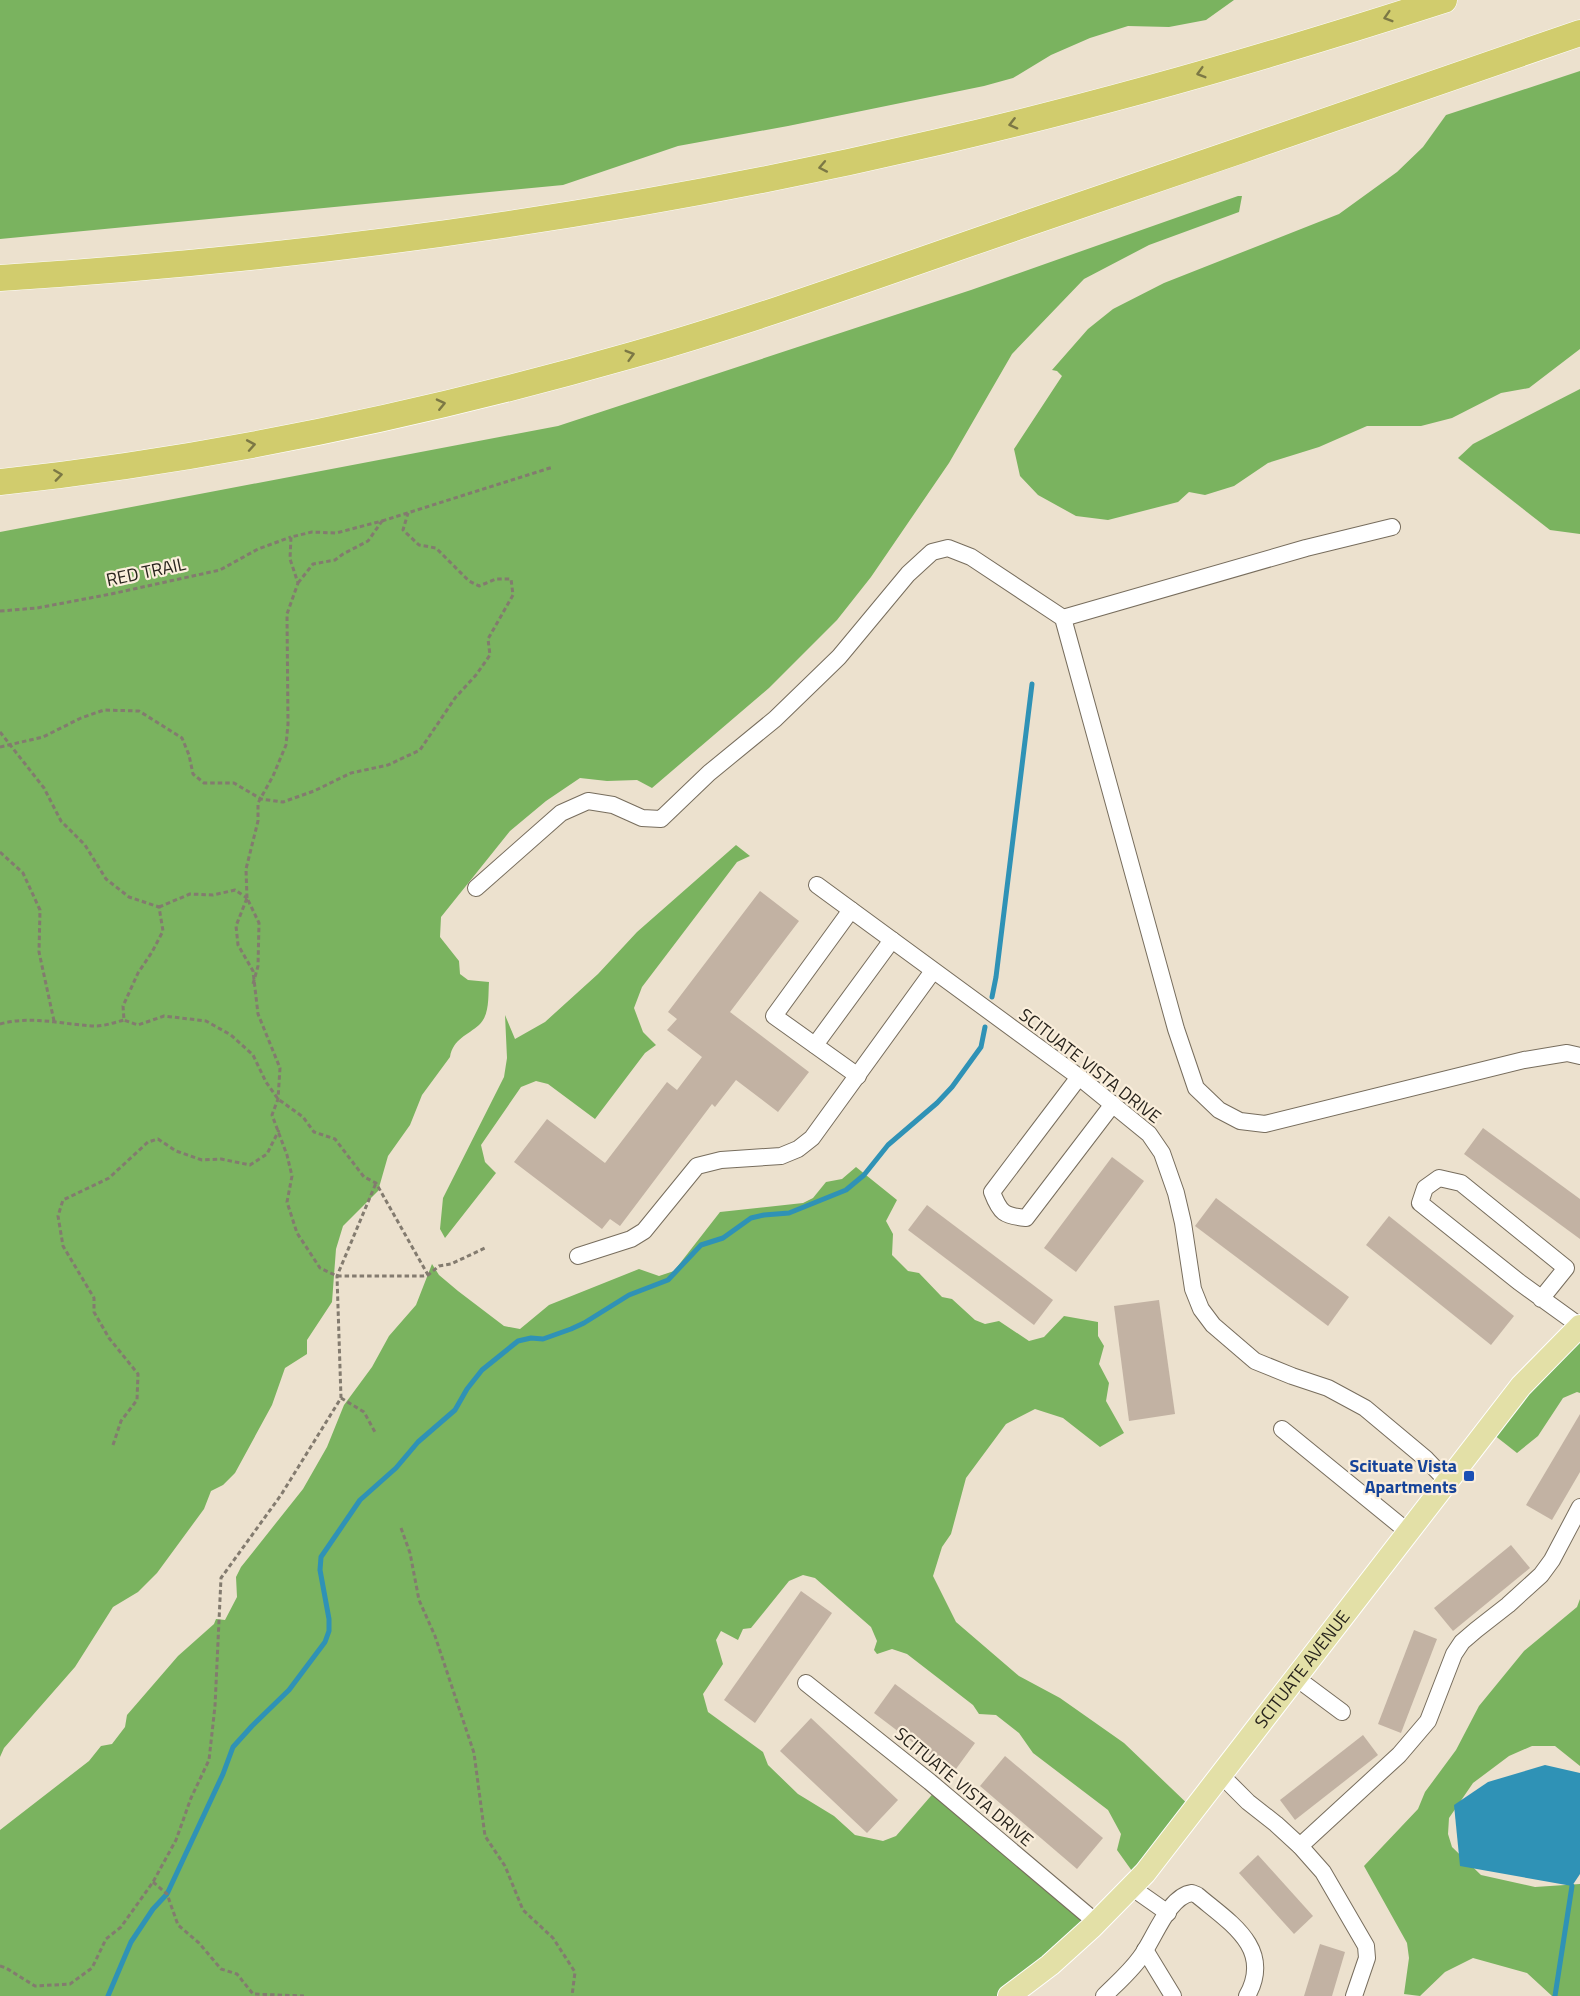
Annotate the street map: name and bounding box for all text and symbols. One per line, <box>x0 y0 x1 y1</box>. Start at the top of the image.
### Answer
one-way arrow <box>1383 10 1394 23</box>
one-way arrow <box>1196 66 1207 78</box>
one-way arrow <box>1008 117 1019 129</box>
one-way arrow <box>818 160 828 173</box>
one-way arrow <box>624 350 635 362</box>
one-way arrow <box>436 399 446 412</box>
one-way arrow <box>245 439 255 452</box>
one-way arrow <box>53 469 63 481</box>
street label: RED TRAIL <box>104 550 189 593</box>
street label: SCITUATE VISTA DRIVE <box>1014 1001 1167 1130</box>
place label: Scituate Vista Apartments <box>1349 1452 1457 1500</box>
marker: Scituate Vista Apartments <box>1462 1469 1476 1483</box>
street label: SCITUATE AVENUE <box>1248 1604 1356 1734</box>
street label: SCITUATE VISTA DRIVE <box>889 1720 1040 1853</box>

